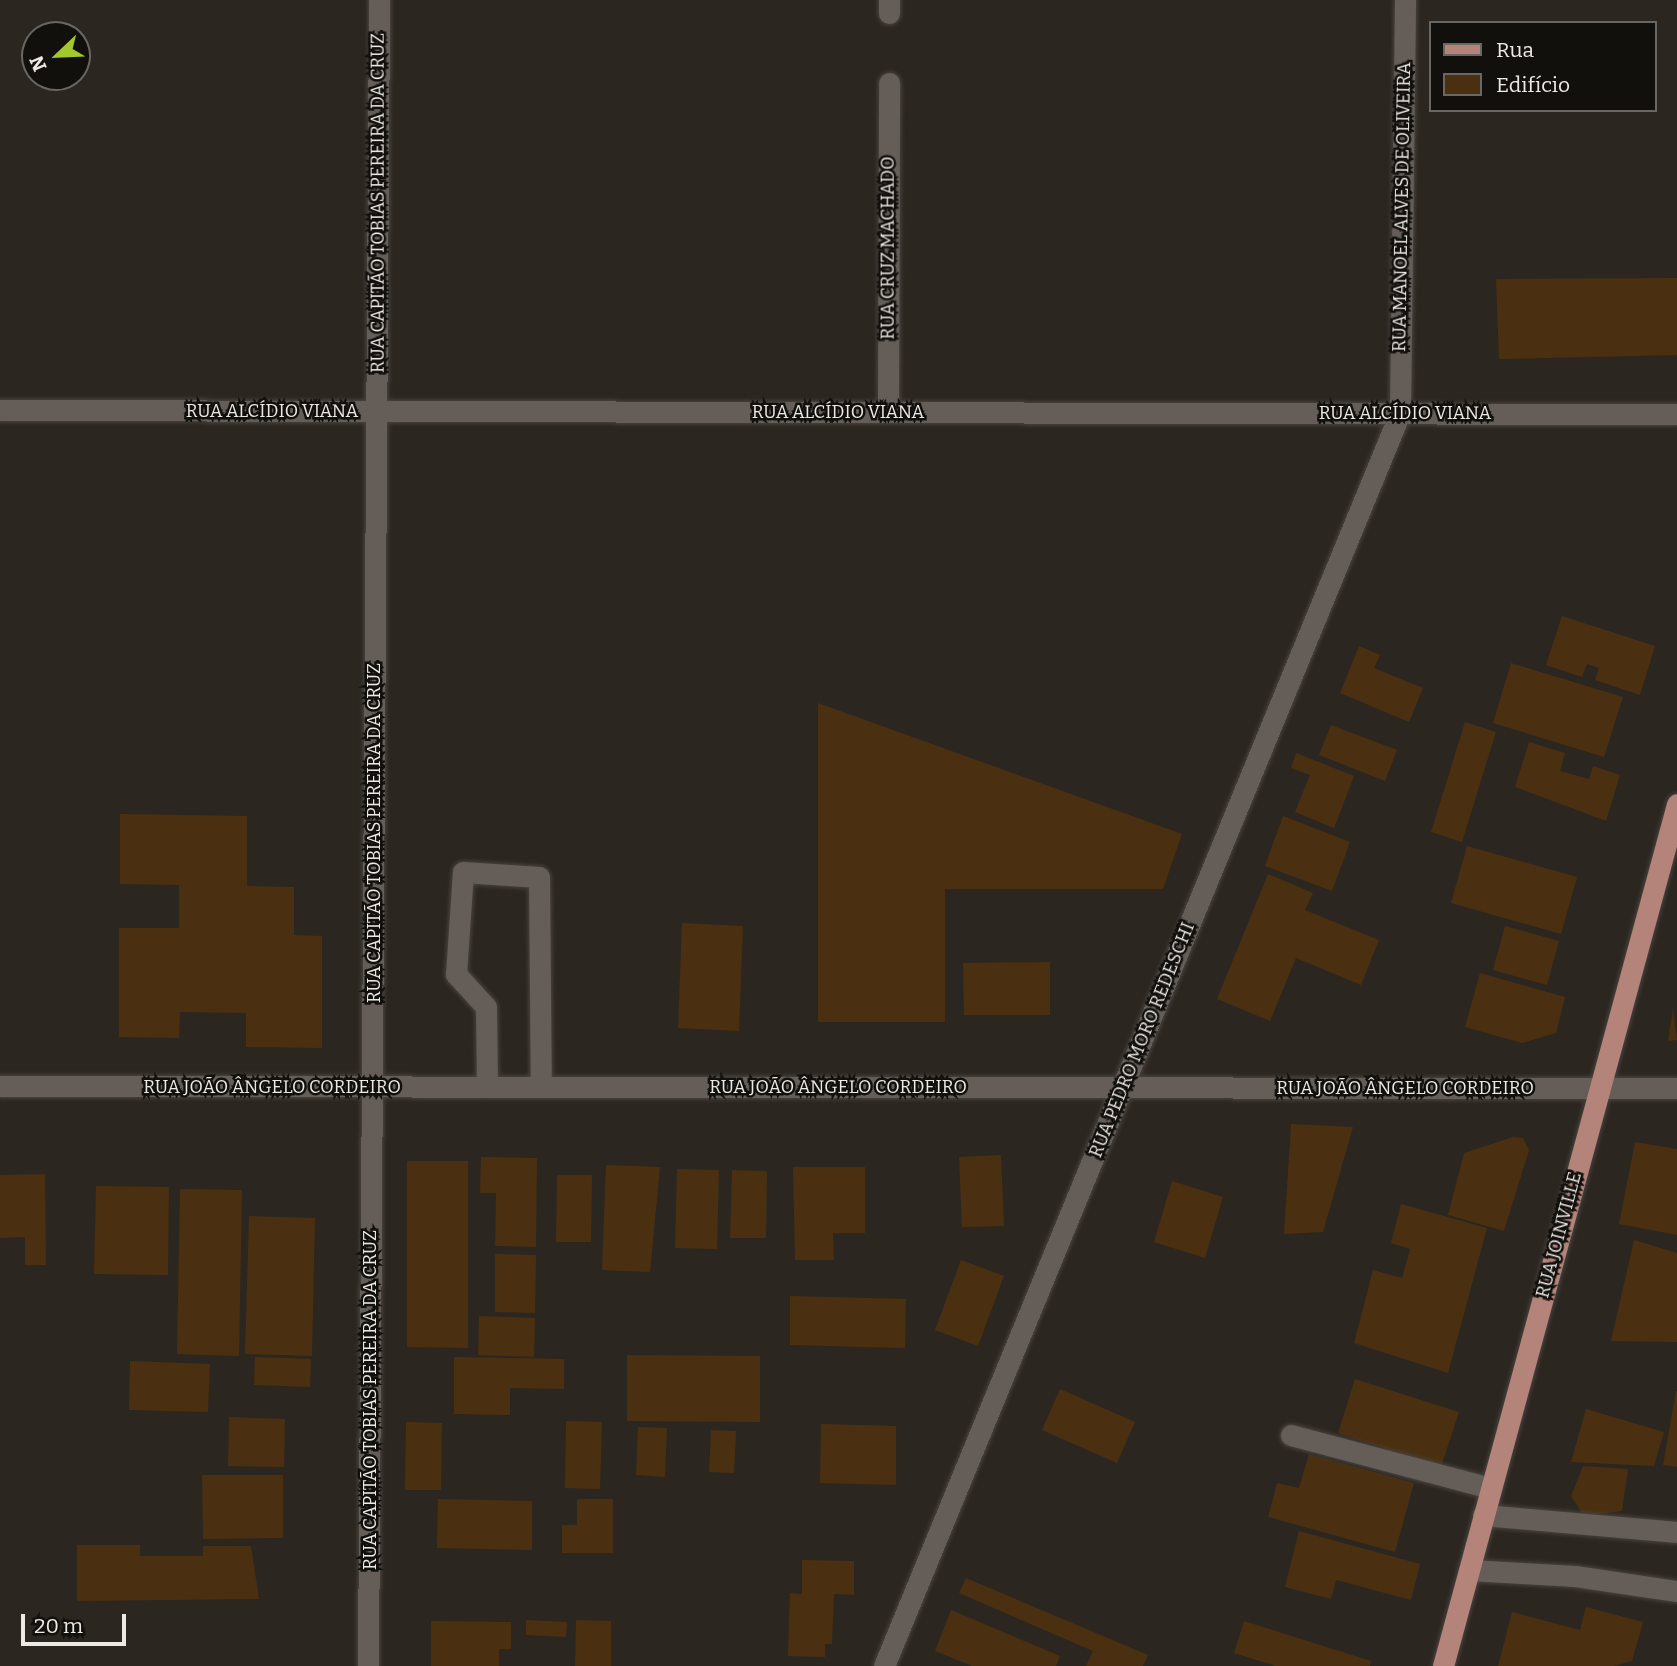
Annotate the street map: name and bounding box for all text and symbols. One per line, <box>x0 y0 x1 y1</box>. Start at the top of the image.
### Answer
north arrow <box>21 21 91 91</box>
legend <box>1428 21 1656 112</box>
street label: RUA CAPITÃO TOBIAS PEREIRA DA CRUZ <box>367 33 389 373</box>
text: Rua <box>1496 37 1534 63</box>
text: N <box>25 52 52 75</box>
street label: RUA MANOEL ALVES DE OLIVEIRA <box>1389 62 1415 352</box>
text: Edifício <box>1496 72 1570 98</box>
street label: RUA CRUZ MACHADO <box>877 156 899 340</box>
street label: RUA ALCÍDIO VIANA <box>186 400 358 422</box>
street label: RUA ALCÍDIO VIANA <box>752 401 924 423</box>
street label: RUA ALCÍDIO VIANA <box>1319 402 1491 424</box>
street label: RUA CAPITÃO TOBIAS PEREIRA DA CRUZ <box>363 663 385 1003</box>
street label: RUA PEDRO MORO REDESCHI <box>1085 919 1199 1161</box>
street label: RUA JOÃO ÂNGELO CORDEIRO <box>143 1076 401 1098</box>
street label: RUA JOÃO ÂNGELO CORDEIRO <box>709 1076 967 1098</box>
street label: RUA JOÃO ÂNGELO CORDEIRO <box>1276 1077 1534 1099</box>
street label: RUA JOINVILLE <box>1532 1170 1586 1300</box>
street label: RUA CAPITÃO TOBIAS PEREIRA DA CRUZ <box>359 1230 381 1570</box>
scale bar <box>24 1600 130 1644</box>
text: 20 m <box>34 1613 83 1639</box>

